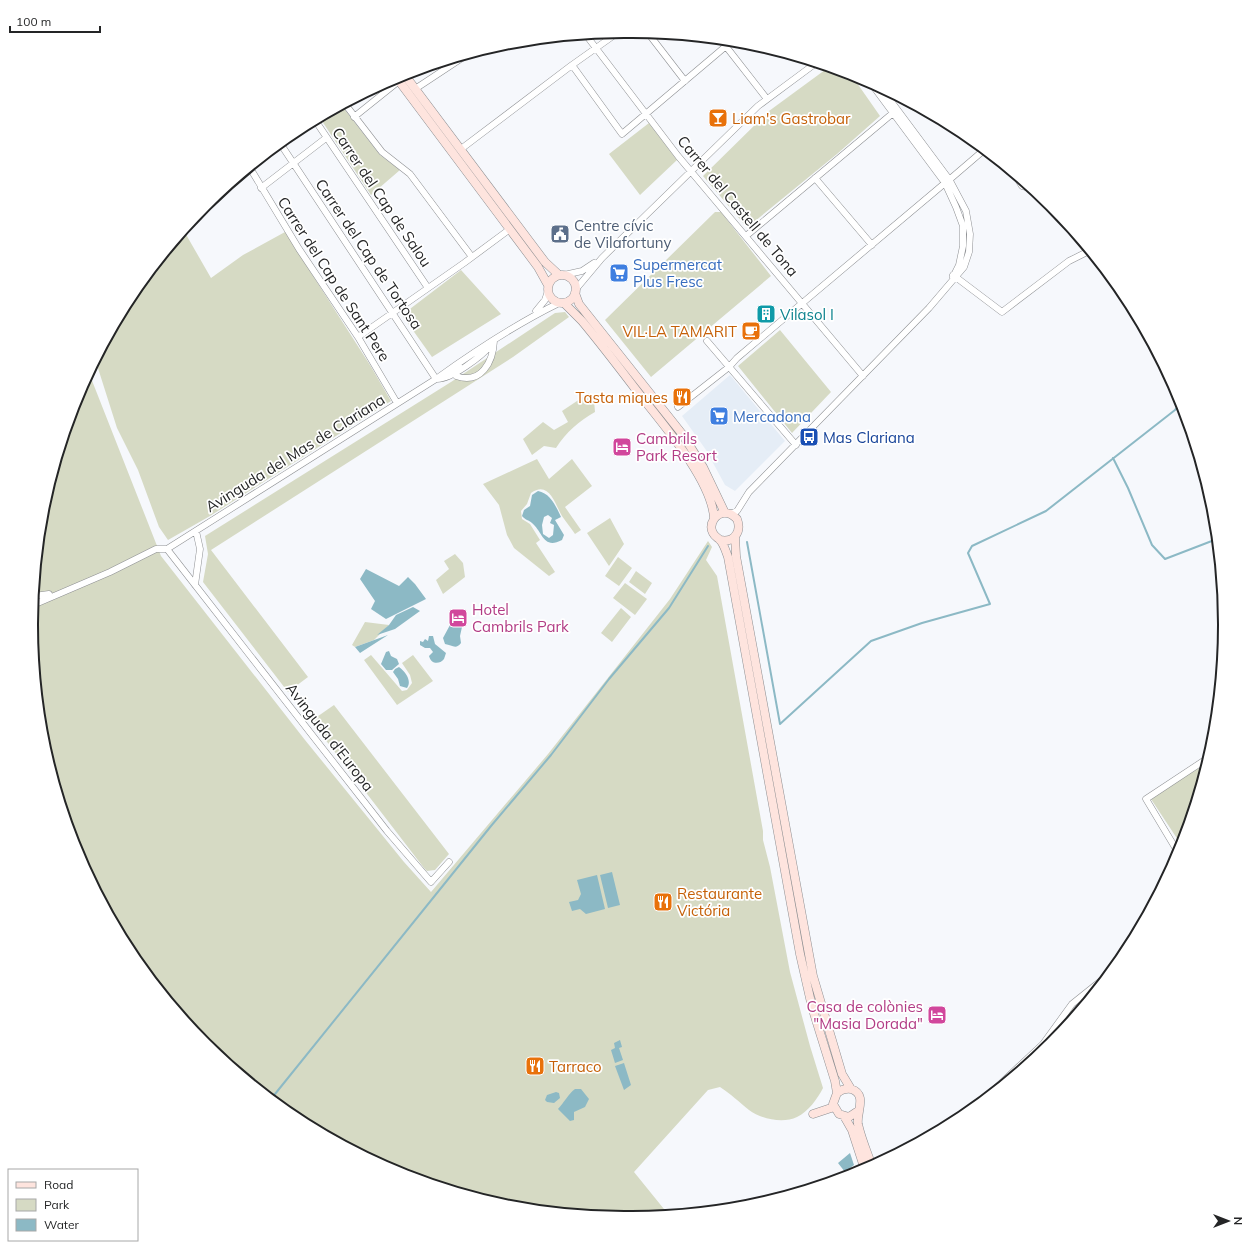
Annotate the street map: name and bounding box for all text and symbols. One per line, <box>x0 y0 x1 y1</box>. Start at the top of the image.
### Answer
scale bar <box>10 8 100 34</box>
text: 100 m <box>16 14 51 29</box>
bar icon: Liam's Gastrobar <box>707 107 729 129</box>
place label: Liam's Gastrobar <box>732 109 851 128</box>
street label: Carrer del Cap de Salou <box>328 124 436 270</box>
street label: Carrer del Castell de Tona <box>673 132 803 280</box>
street label: Carrer del Cap de Tortosa <box>312 175 426 333</box>
street label: Carrer del Cap de Sant Pere <box>274 193 394 365</box>
place label: Centre cívic de Vilafortuny <box>574 216 672 252</box>
public building icon: Centre cívic de Vilafortuny <box>549 223 571 245</box>
place label: Supermercat Plus Fresc <box>633 255 722 291</box>
supermarket icon: Supermercat Plus Fresc <box>608 262 630 284</box>
building icon: Vilasol I <box>755 303 777 325</box>
place label: Vilasol I <box>780 305 834 324</box>
cafe icon: VIL·LA TAMARIT <box>740 320 762 342</box>
place label: VIL·LA TAMARIT <box>623 322 737 341</box>
restaurant icon: Tasta miques <box>671 386 693 408</box>
place label: Tasta miques <box>576 388 668 407</box>
street label: Avinguda del Mas de Clariana <box>202 390 388 516</box>
supermarket icon: Mercadona <box>708 405 730 427</box>
place label: Mercadona <box>733 407 811 426</box>
bus stop icon: Mas Clariana <box>798 426 820 448</box>
place label: Mas Clariana <box>823 428 915 447</box>
place label: Cambrils Park Resort <box>636 429 717 465</box>
hotel icon: Cambrils Park Resort <box>611 436 633 458</box>
place label: Hotel Cambrils Park <box>472 600 569 636</box>
hotel icon: Hotel Cambrils Park <box>447 607 469 629</box>
street label: Avinguda d'Europa <box>282 679 378 795</box>
place label: Restaurante Victória <box>677 884 762 920</box>
restaurant icon: Restaurante Victória <box>652 891 674 913</box>
place label: Casa de colònies "Masia Dorada" <box>807 997 923 1033</box>
hotel icon: Casa de colònies "Masia Dorada" <box>926 1004 948 1026</box>
restaurant icon: Tarraco <box>524 1055 546 1077</box>
place label: Tarraco <box>549 1057 602 1076</box>
legend <box>8 1169 138 1241</box>
text: Road <box>44 1177 73 1192</box>
text: Park <box>44 1197 70 1212</box>
north arrow <box>1208 1201 1248 1241</box>
text: Water <box>44 1217 80 1232</box>
text: N <box>1231 1217 1245 1225</box>

